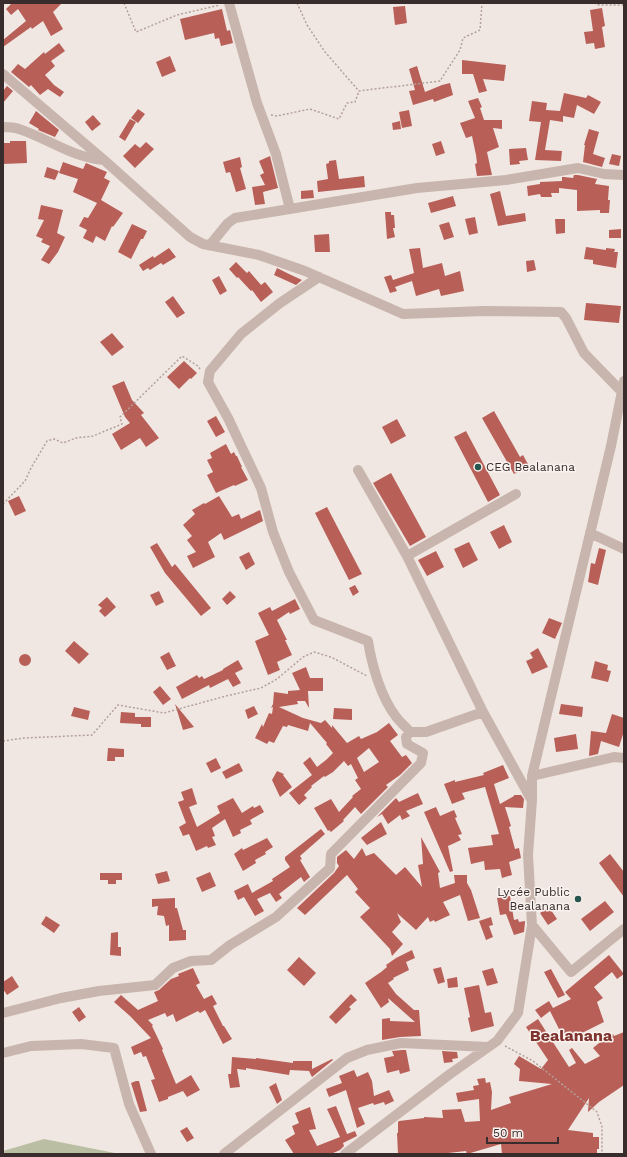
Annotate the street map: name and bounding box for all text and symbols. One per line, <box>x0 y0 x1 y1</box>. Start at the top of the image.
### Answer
place label: CEG Bealanana <box>486 460 575 474</box>
marker: CEG Bealanana <box>473 462 483 472</box>
place label: Lycée Public Bealanana <box>497 885 570 913</box>
marker: Lycée Public Bealanana <box>573 894 583 904</box>
district label: Bealanana <box>530 1026 613 1045</box>
scale bar <box>487 1119 558 1145</box>
text: 50 m <box>493 1126 523 1140</box>

